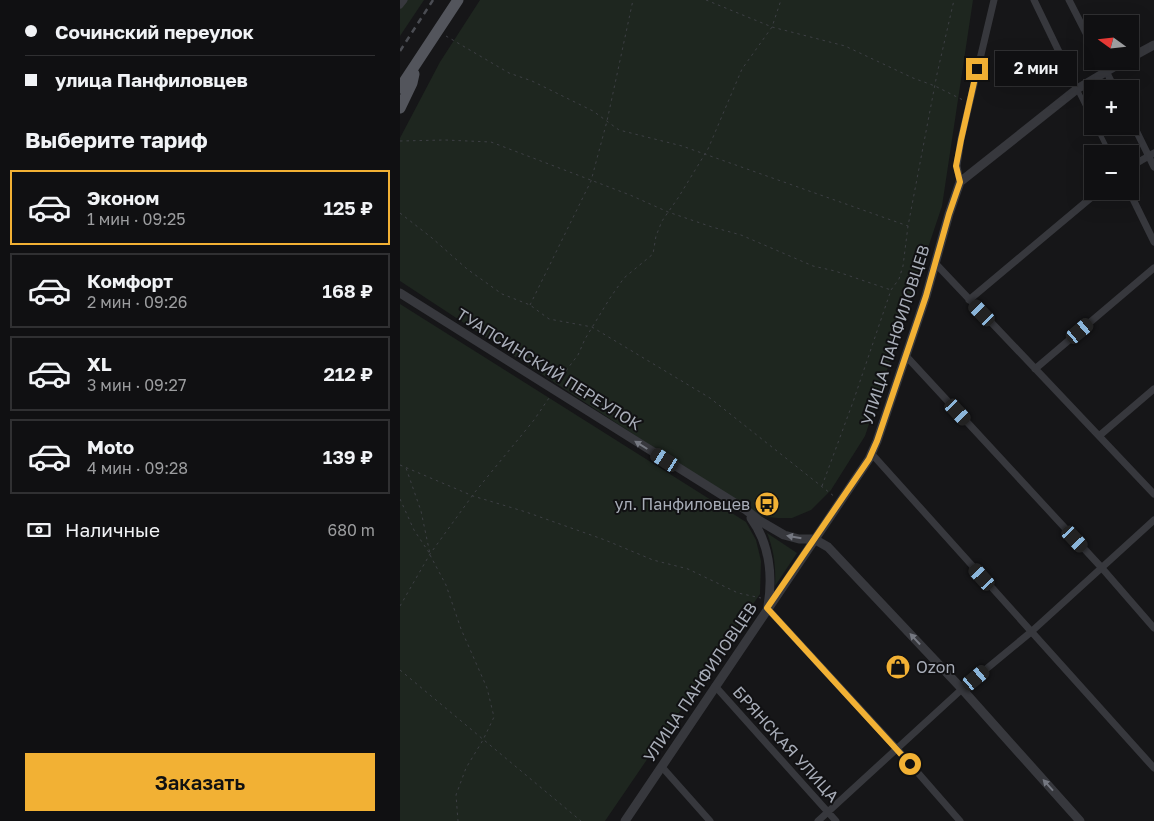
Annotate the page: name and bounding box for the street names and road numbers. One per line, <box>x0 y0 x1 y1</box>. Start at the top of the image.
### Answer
street label: УЛИЦА ПАНФИЛОВЦЕВ <box>856 242 934 428</box>
street label: ТУАПСИНСКИЙ ПЕРЕУЛОК <box>453 304 645 434</box>
street label: УЛИЦА ПАНФИЛОВЦЕВ <box>639 598 761 766</box>
street label: БРЯНСКАЯ УЛИЦА <box>729 682 844 806</box>

